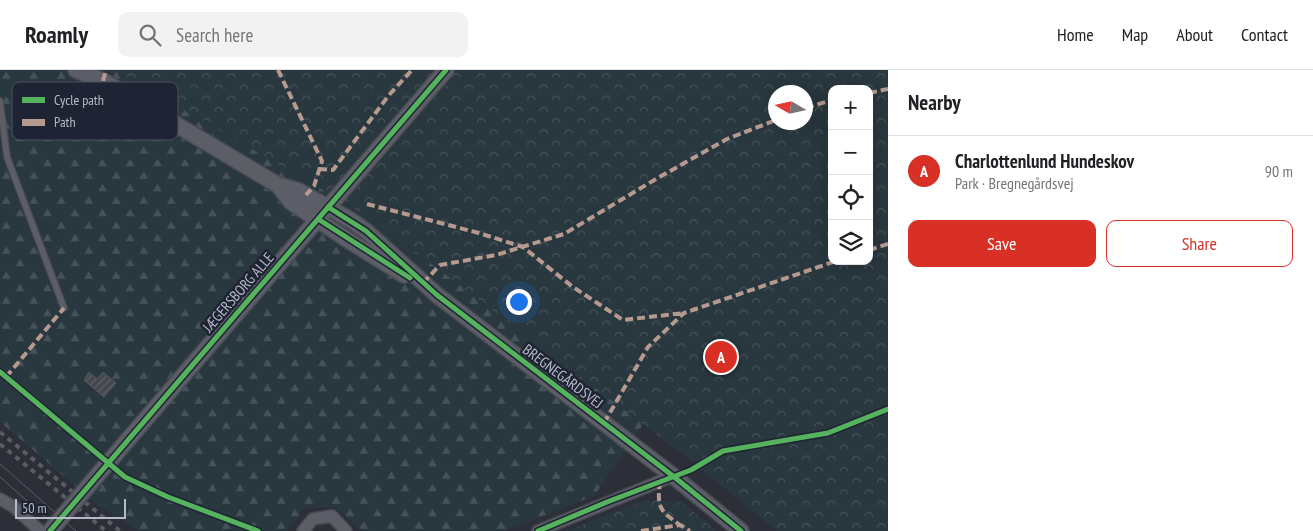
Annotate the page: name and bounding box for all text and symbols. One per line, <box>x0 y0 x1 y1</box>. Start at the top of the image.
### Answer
search box <box>118 12 468 57</box>
text: Roamly <box>25 19 88 50</box>
icon: search <box>136 21 164 49</box>
text: Search here <box>176 23 253 47</box>
text: Home <box>1057 23 1094 46</box>
text: Map <box>1122 23 1148 46</box>
text: About <box>1176 23 1213 46</box>
text: Contact <box>1241 23 1288 46</box>
legend <box>12 82 178 140</box>
north arrow <box>768 85 813 130</box>
map controls <box>828 85 873 265</box>
button: + <box>828 85 873 130</box>
text: Nearby <box>908 89 961 116</box>
text: Cycle path <box>54 91 104 109</box>
text: Path <box>54 113 76 131</box>
button: − <box>828 130 873 175</box>
text: Charlottenlund Hundeskov <box>955 149 1134 173</box>
text: A <box>920 161 928 181</box>
text: 90 m <box>1265 161 1293 181</box>
text: Park · Bregnegårdsvej <box>955 173 1074 193</box>
button: locate <box>828 175 873 220</box>
button: layers <box>828 220 873 265</box>
button: Save <box>908 220 1096 267</box>
button: Share <box>1106 220 1293 267</box>
street label: JÆGERSBORG ALLE <box>198 248 278 337</box>
your location <box>506 289 532 315</box>
pin: A <box>705 338 737 376</box>
street label: BREGNEGÅRDSVEJ <box>519 340 607 412</box>
scale bar <box>15 496 126 519</box>
text: 50 m <box>22 499 47 517</box>

